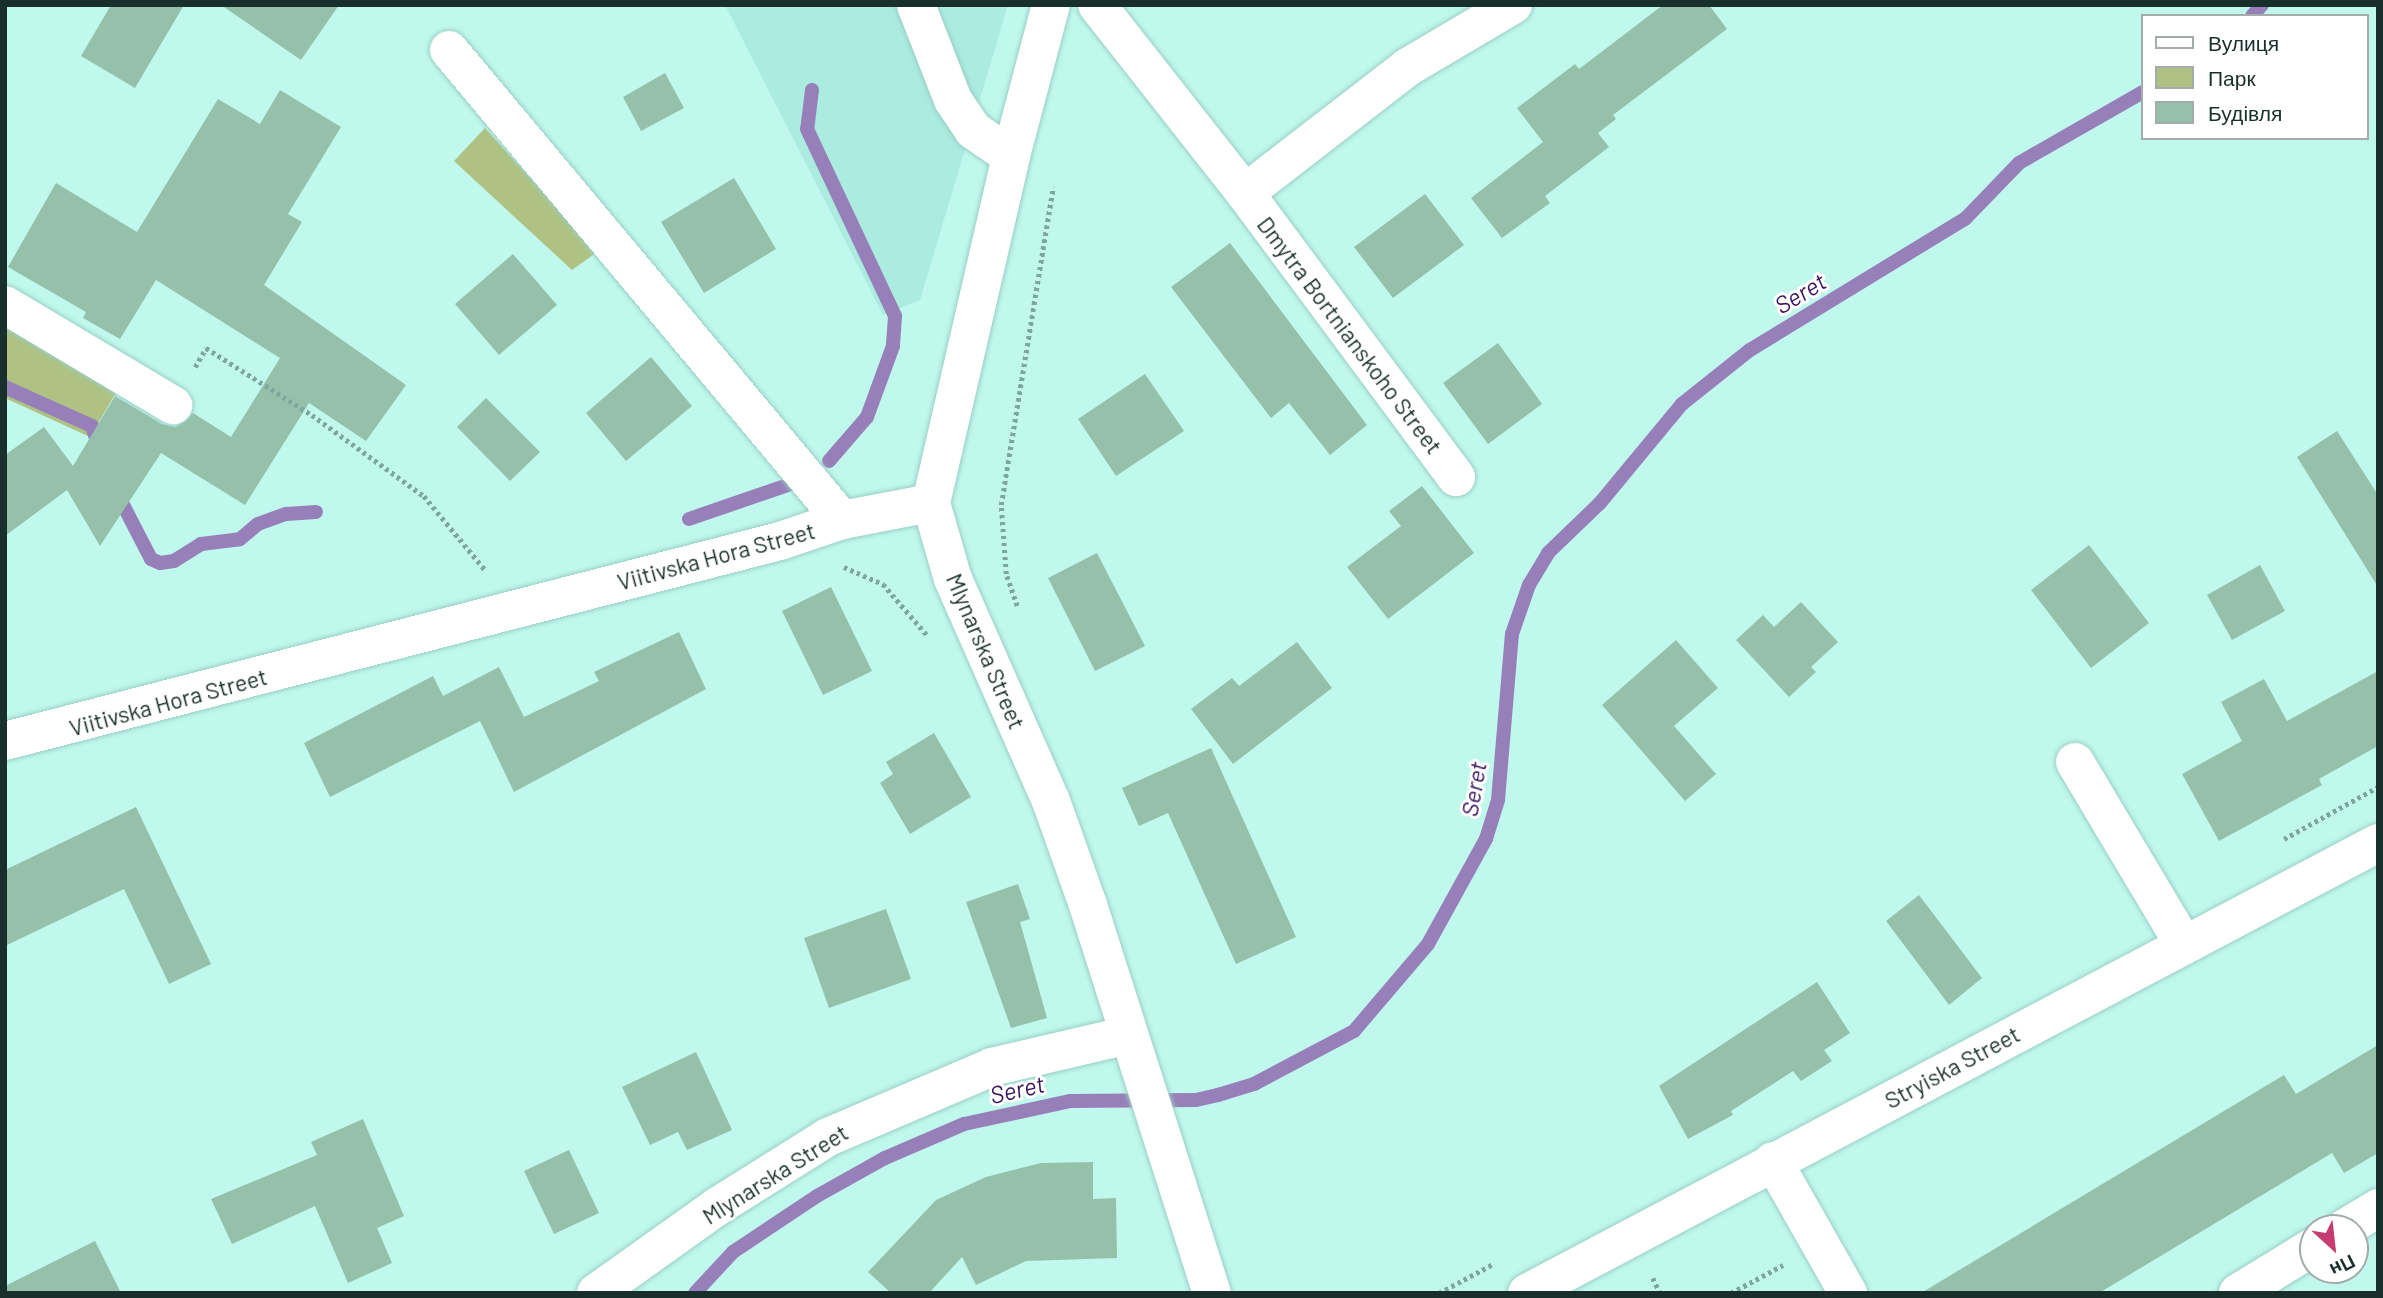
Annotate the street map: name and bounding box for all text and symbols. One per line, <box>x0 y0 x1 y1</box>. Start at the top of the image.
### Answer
legend <box>2142 14 2369 140</box>
text: Вулиця <box>2208 30 2279 55</box>
text: Парк <box>2208 65 2256 90</box>
text: Будівля <box>2208 100 2282 125</box>
street label: Dmytra Bortnianskoho Street <box>1252 211 1448 459</box>
water label: Seret <box>1769 266 1831 320</box>
street label: Viitivska Hora Street <box>614 516 818 596</box>
street label: Mlynarska Street <box>941 569 1031 733</box>
street label: Viitivska Hora Street <box>66 662 270 742</box>
water label: Seret <box>1454 759 1492 819</box>
street label: Stryiska Street <box>1880 1020 2024 1114</box>
water label: Seret <box>987 1069 1047 1109</box>
street label: Mlynarska Street <box>697 1118 853 1230</box>
north arrow <box>2299 1214 2369 1284</box>
text: Пн <box>2326 1250 2359 1282</box>

